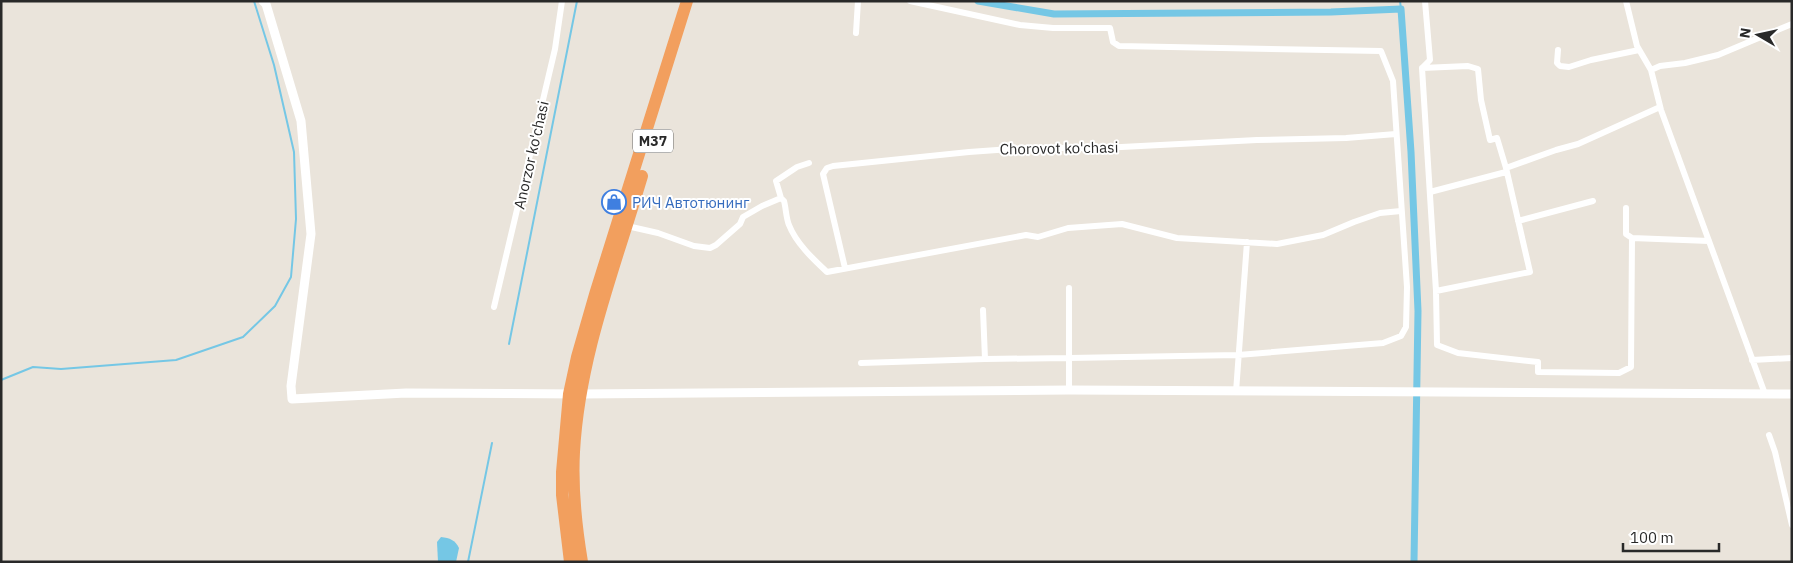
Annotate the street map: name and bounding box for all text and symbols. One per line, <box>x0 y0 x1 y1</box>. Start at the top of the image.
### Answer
north arrow <box>1733 10 1783 60</box>
text: N <box>1735 27 1755 39</box>
street label: Anorzor ko'chasi <box>509 99 553 211</box>
road number: M37 <box>633 130 673 152</box>
street label: Chorovot ko'chasi <box>1000 137 1118 159</box>
shop icon: РИЧ Автотюнинг <box>601 189 627 215</box>
place label: РИЧ Автотюнинг <box>632 193 750 212</box>
scale bar <box>1623 520 1719 552</box>
text: 100 m <box>1630 528 1674 547</box>

